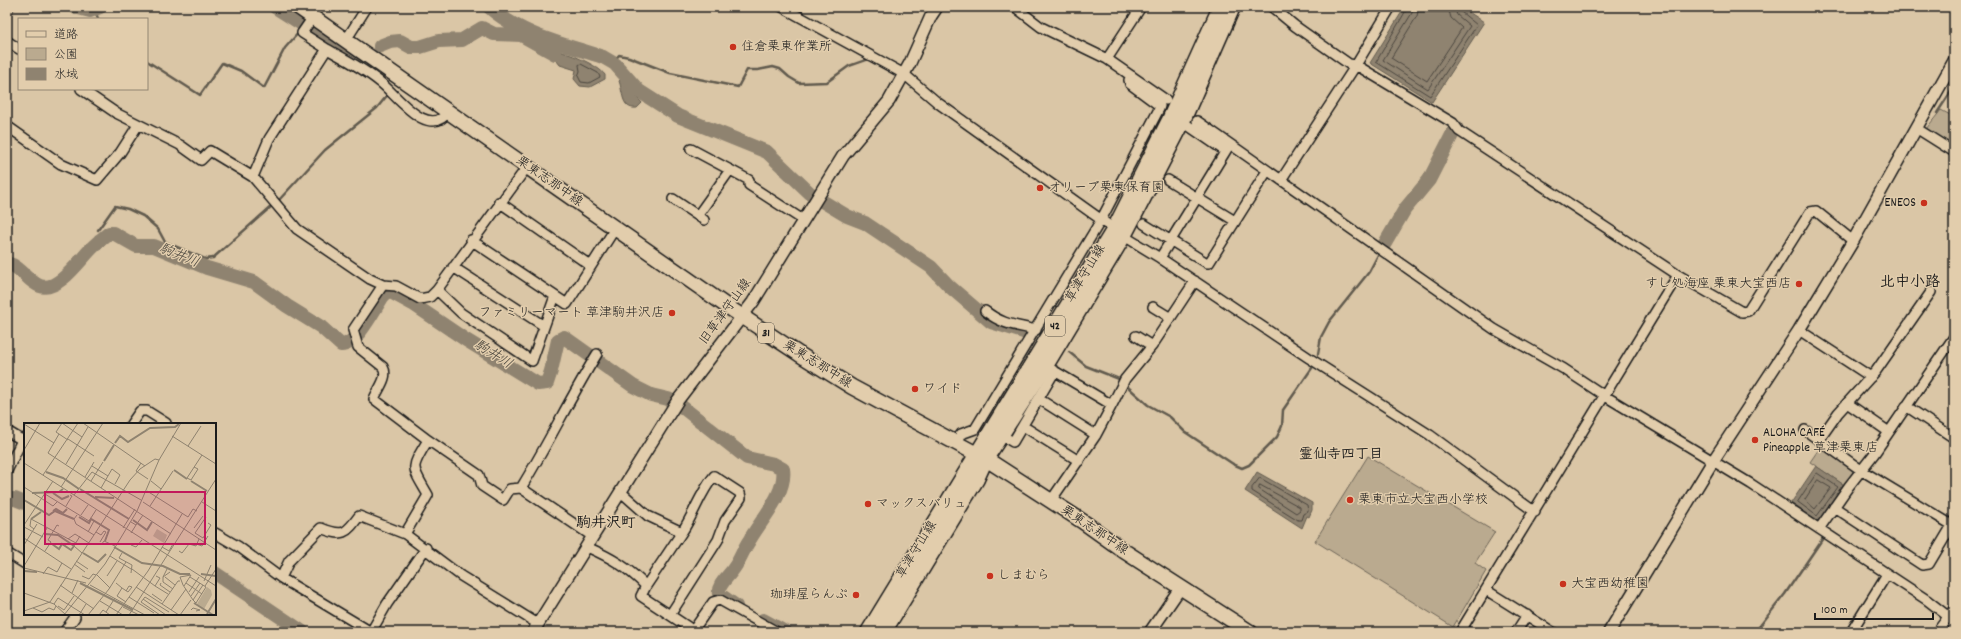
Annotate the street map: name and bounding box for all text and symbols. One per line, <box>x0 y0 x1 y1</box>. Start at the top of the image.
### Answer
legend <box>18 18 148 90</box>
text: 道路 <box>54 27 78 44</box>
place label: 住倉栗東作業所 <box>741 38 832 57</box>
marker: 住倉栗東作業所 <box>728 42 738 52</box>
text: 公園 <box>54 47 78 64</box>
text: 水域 <box>54 67 78 84</box>
street label: 栗東志那中線 <box>512 152 587 213</box>
place label: オリーブ栗東保育園 <box>1048 179 1164 198</box>
marker: オリーブ栗東保育園 <box>1035 183 1045 193</box>
place label: ENEOS <box>1885 194 1916 213</box>
marker: ENEOS <box>1919 198 1929 208</box>
water label: 駒井川 <box>156 239 202 273</box>
street label: 草津守山線 <box>1061 240 1111 307</box>
district label: 北中小路 <box>1880 272 1940 294</box>
street label: 旧草津守山線 <box>695 274 757 349</box>
place label: すし処海座 栗東大宝西店 <box>1645 275 1791 294</box>
marker: すし処海座 栗東大宝西店 <box>1794 279 1804 289</box>
place label: ファミリーマート 草津駒井沢店 <box>479 304 664 323</box>
marker: ファミリーマート 草津駒井沢店 <box>667 308 677 318</box>
road number: 42 <box>1045 316 1065 336</box>
road number: 31 <box>758 323 774 343</box>
water label: 駒井川 <box>470 335 516 375</box>
street label: 栗東志那中線 <box>779 336 856 394</box>
place label: ワイド <box>923 380 962 399</box>
marker: ワイド <box>910 384 920 394</box>
inset map <box>24 423 216 615</box>
place label: ALOHA CAFÉ Pineapple 草津栗東店 <box>1763 424 1878 458</box>
marker: ALOHA CAFÉ Pineapple 草津栗東店 <box>1750 435 1760 445</box>
district label: 霊仙寺四丁目 <box>1299 445 1383 465</box>
place label: 栗東市立大宝西小学校 <box>1358 491 1488 510</box>
place label: マックスバリュ <box>876 495 967 514</box>
marker: 栗東市立大宝西小学校 <box>1345 495 1355 505</box>
marker: マックスバリュ <box>863 499 873 509</box>
street label: 栗東志那中線 <box>1056 501 1132 561</box>
district label: 駒井沢町 <box>576 513 636 535</box>
street label: 草津守山線 <box>892 517 943 583</box>
place label: しまむら <box>998 567 1050 586</box>
marker: しまむら <box>985 571 995 581</box>
place label: 大宝西幼稚園 <box>1571 575 1649 594</box>
marker: 大宝西幼稚園 <box>1558 579 1568 589</box>
place label: 珈琲屋らんぷ <box>770 586 848 605</box>
marker: 珈琲屋らんぷ <box>851 590 861 600</box>
scale bar <box>1815 595 1933 621</box>
text: 100 m <box>1821 602 1848 619</box>

